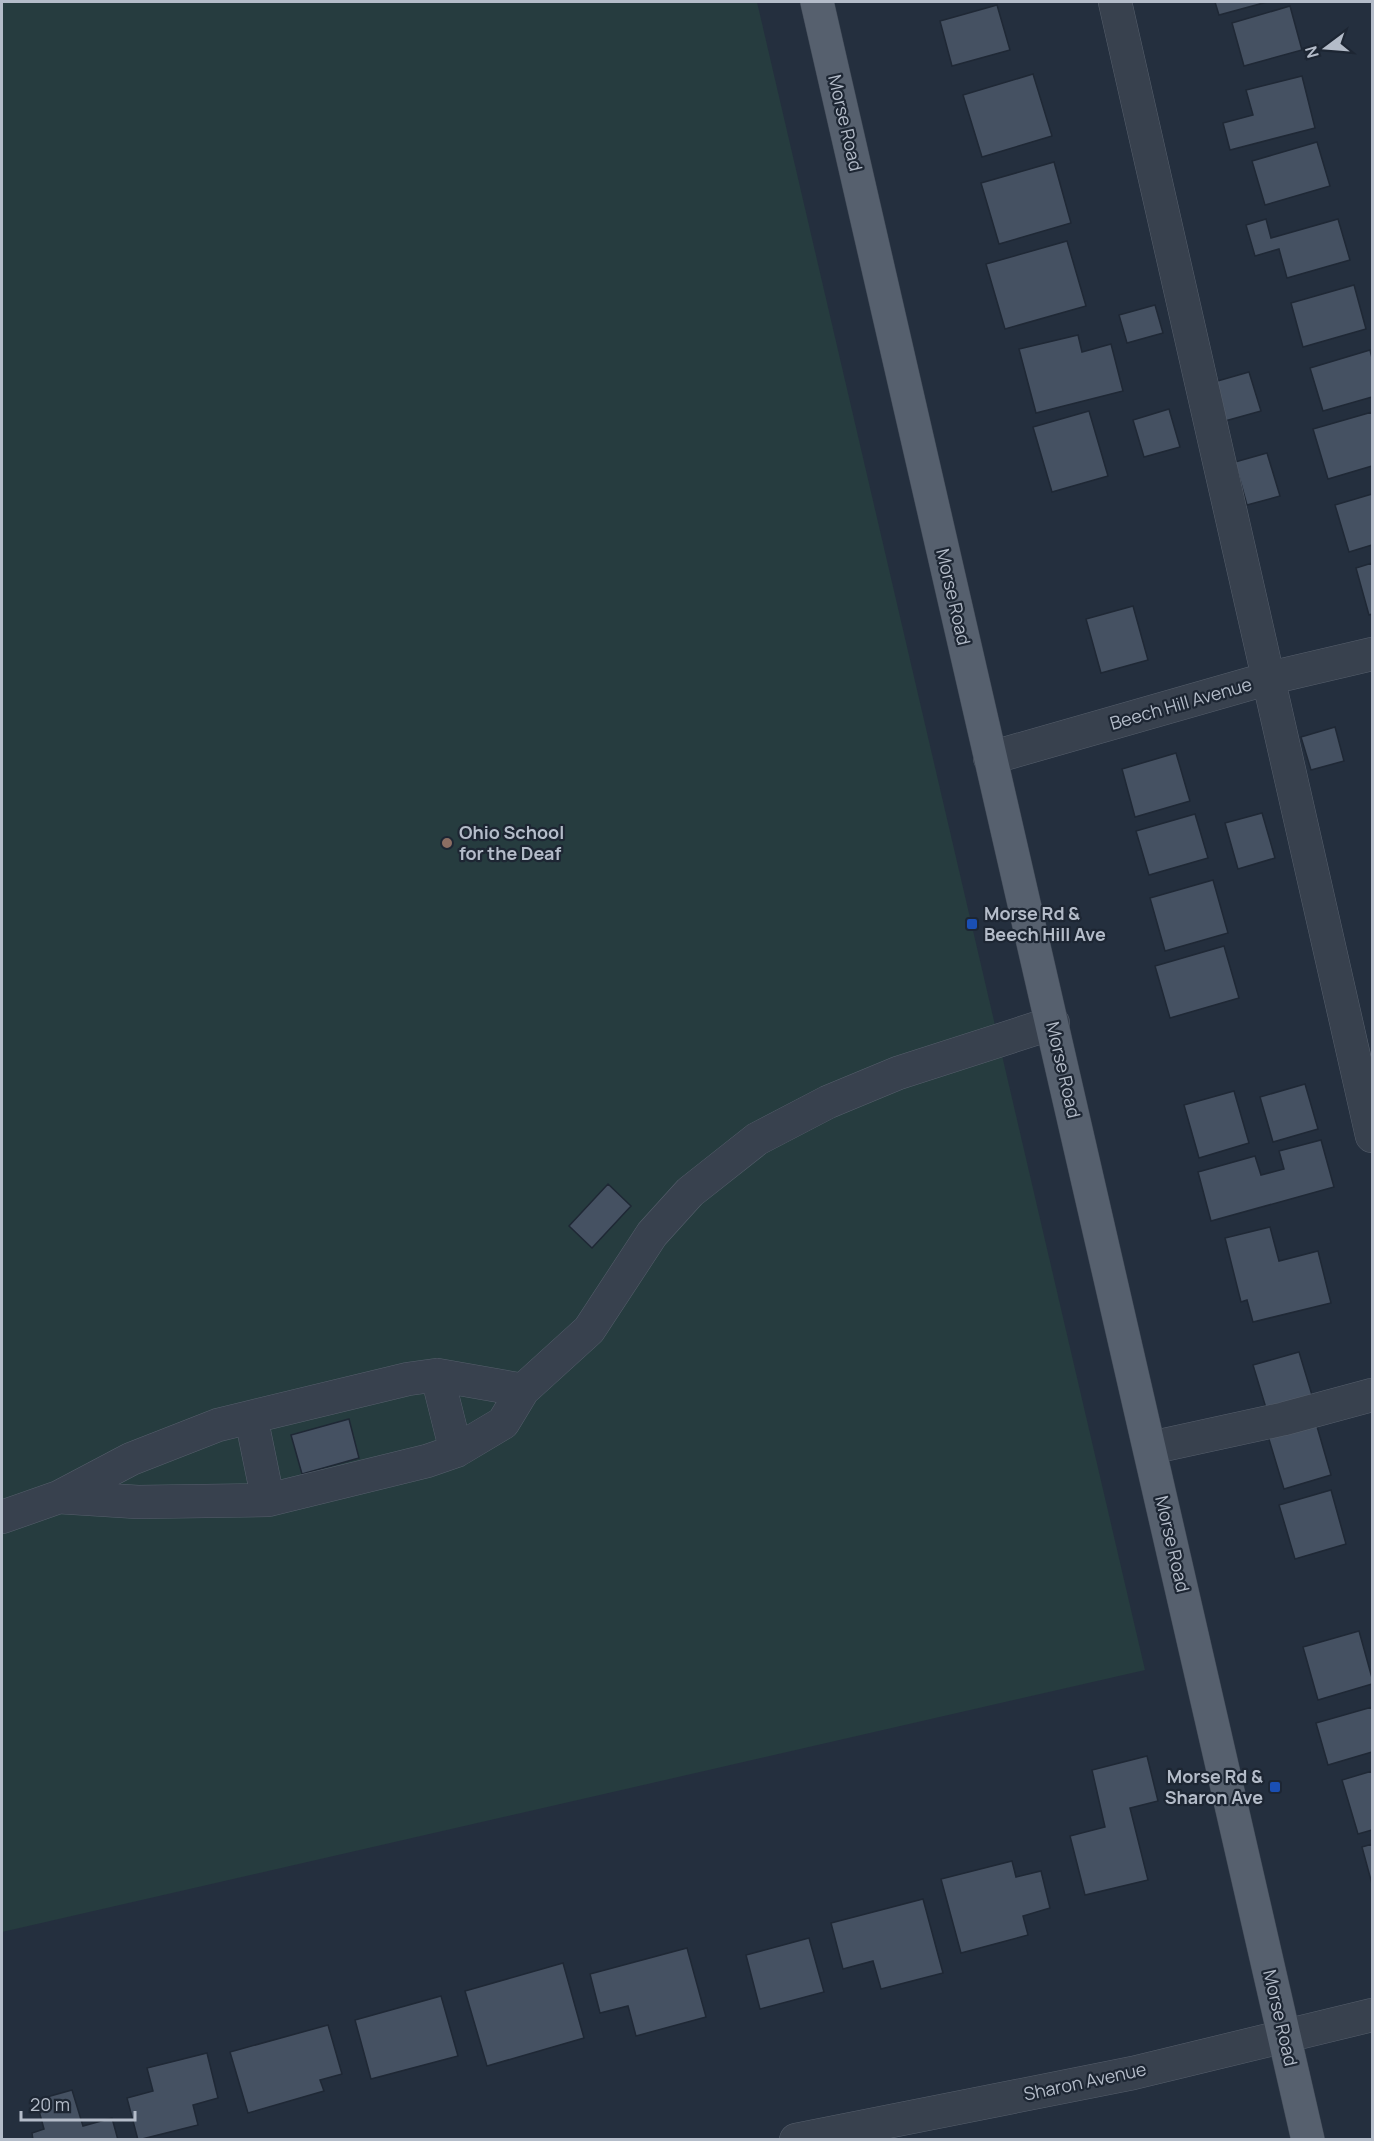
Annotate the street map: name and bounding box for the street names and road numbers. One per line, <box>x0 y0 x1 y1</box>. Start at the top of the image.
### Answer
street label: Morse Road <box>823 72 869 173</box>
street label: Morse Road <box>931 546 977 647</box>
street label: Beech Hill Avenue <box>1107 671 1254 735</box>
street label: Morse Road <box>1041 1019 1087 1120</box>
street label: Morse Road <box>1150 1493 1196 1594</box>
street label: Morse Road <box>1258 1967 1304 2068</box>
street label: Sharon Avenue <box>1021 2056 1148 2106</box>

